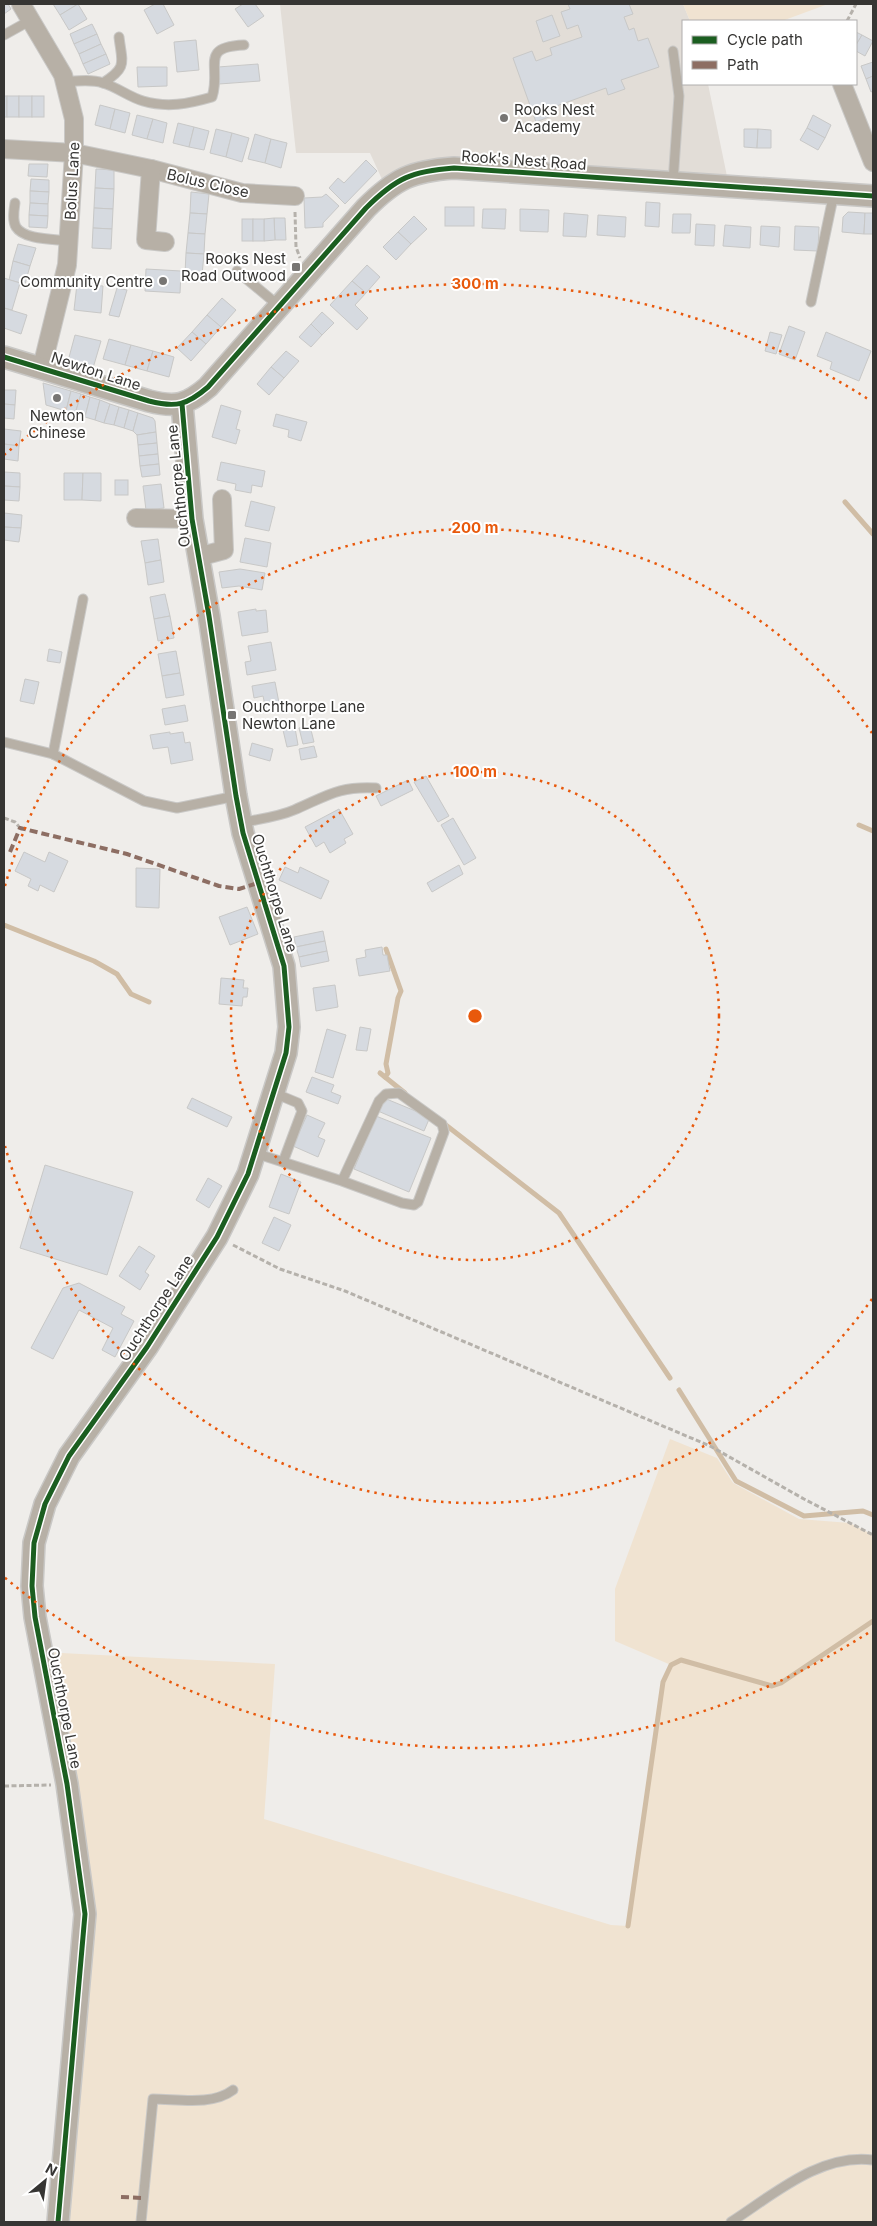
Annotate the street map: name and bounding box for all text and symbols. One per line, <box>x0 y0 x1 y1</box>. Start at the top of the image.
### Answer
legend <box>682 20 857 85</box>
text: Cycle path <box>727 30 803 49</box>
text: Path <box>727 55 759 74</box>
place label: Rooks Nest Academy <box>514 100 595 136</box>
marker: Rooks Nest Academy <box>498 112 510 124</box>
street label: Bolus Lane <box>60 142 84 220</box>
street label: Rook's Nest Road <box>461 146 587 174</box>
street label: Bolus Close <box>165 164 251 202</box>
place label: Rooks Nest Road Outwood <box>181 249 286 285</box>
marker: Rooks Nest Road Outwood <box>290 261 302 273</box>
place label: Community Centre <box>20 272 153 291</box>
text: 300 m <box>451 274 499 293</box>
marker: Community Centre <box>157 275 169 287</box>
street label: Newton Lane <box>49 348 143 394</box>
marker: Newton Chinese <box>51 392 63 404</box>
place label: Newton Chinese <box>28 406 86 442</box>
street label: Ouchthorpe Lane <box>162 424 194 548</box>
text: 200 m <box>452 518 498 537</box>
place label: Ouchthorpe Lane Newton Lane <box>242 697 365 733</box>
marker: Ouchthorpe Lane Newton Lane <box>226 709 238 721</box>
text: 100 m <box>453 762 497 781</box>
street label: Ouchthorpe Lane <box>248 831 302 955</box>
centre of rings <box>466 1007 484 1025</box>
street label: Ouchthorpe Lane <box>115 1251 197 1365</box>
street label: Ouchthorpe Lane <box>44 1646 86 1770</box>
north arrow <box>20 2156 70 2206</box>
text: N <box>43 2159 60 2179</box>

